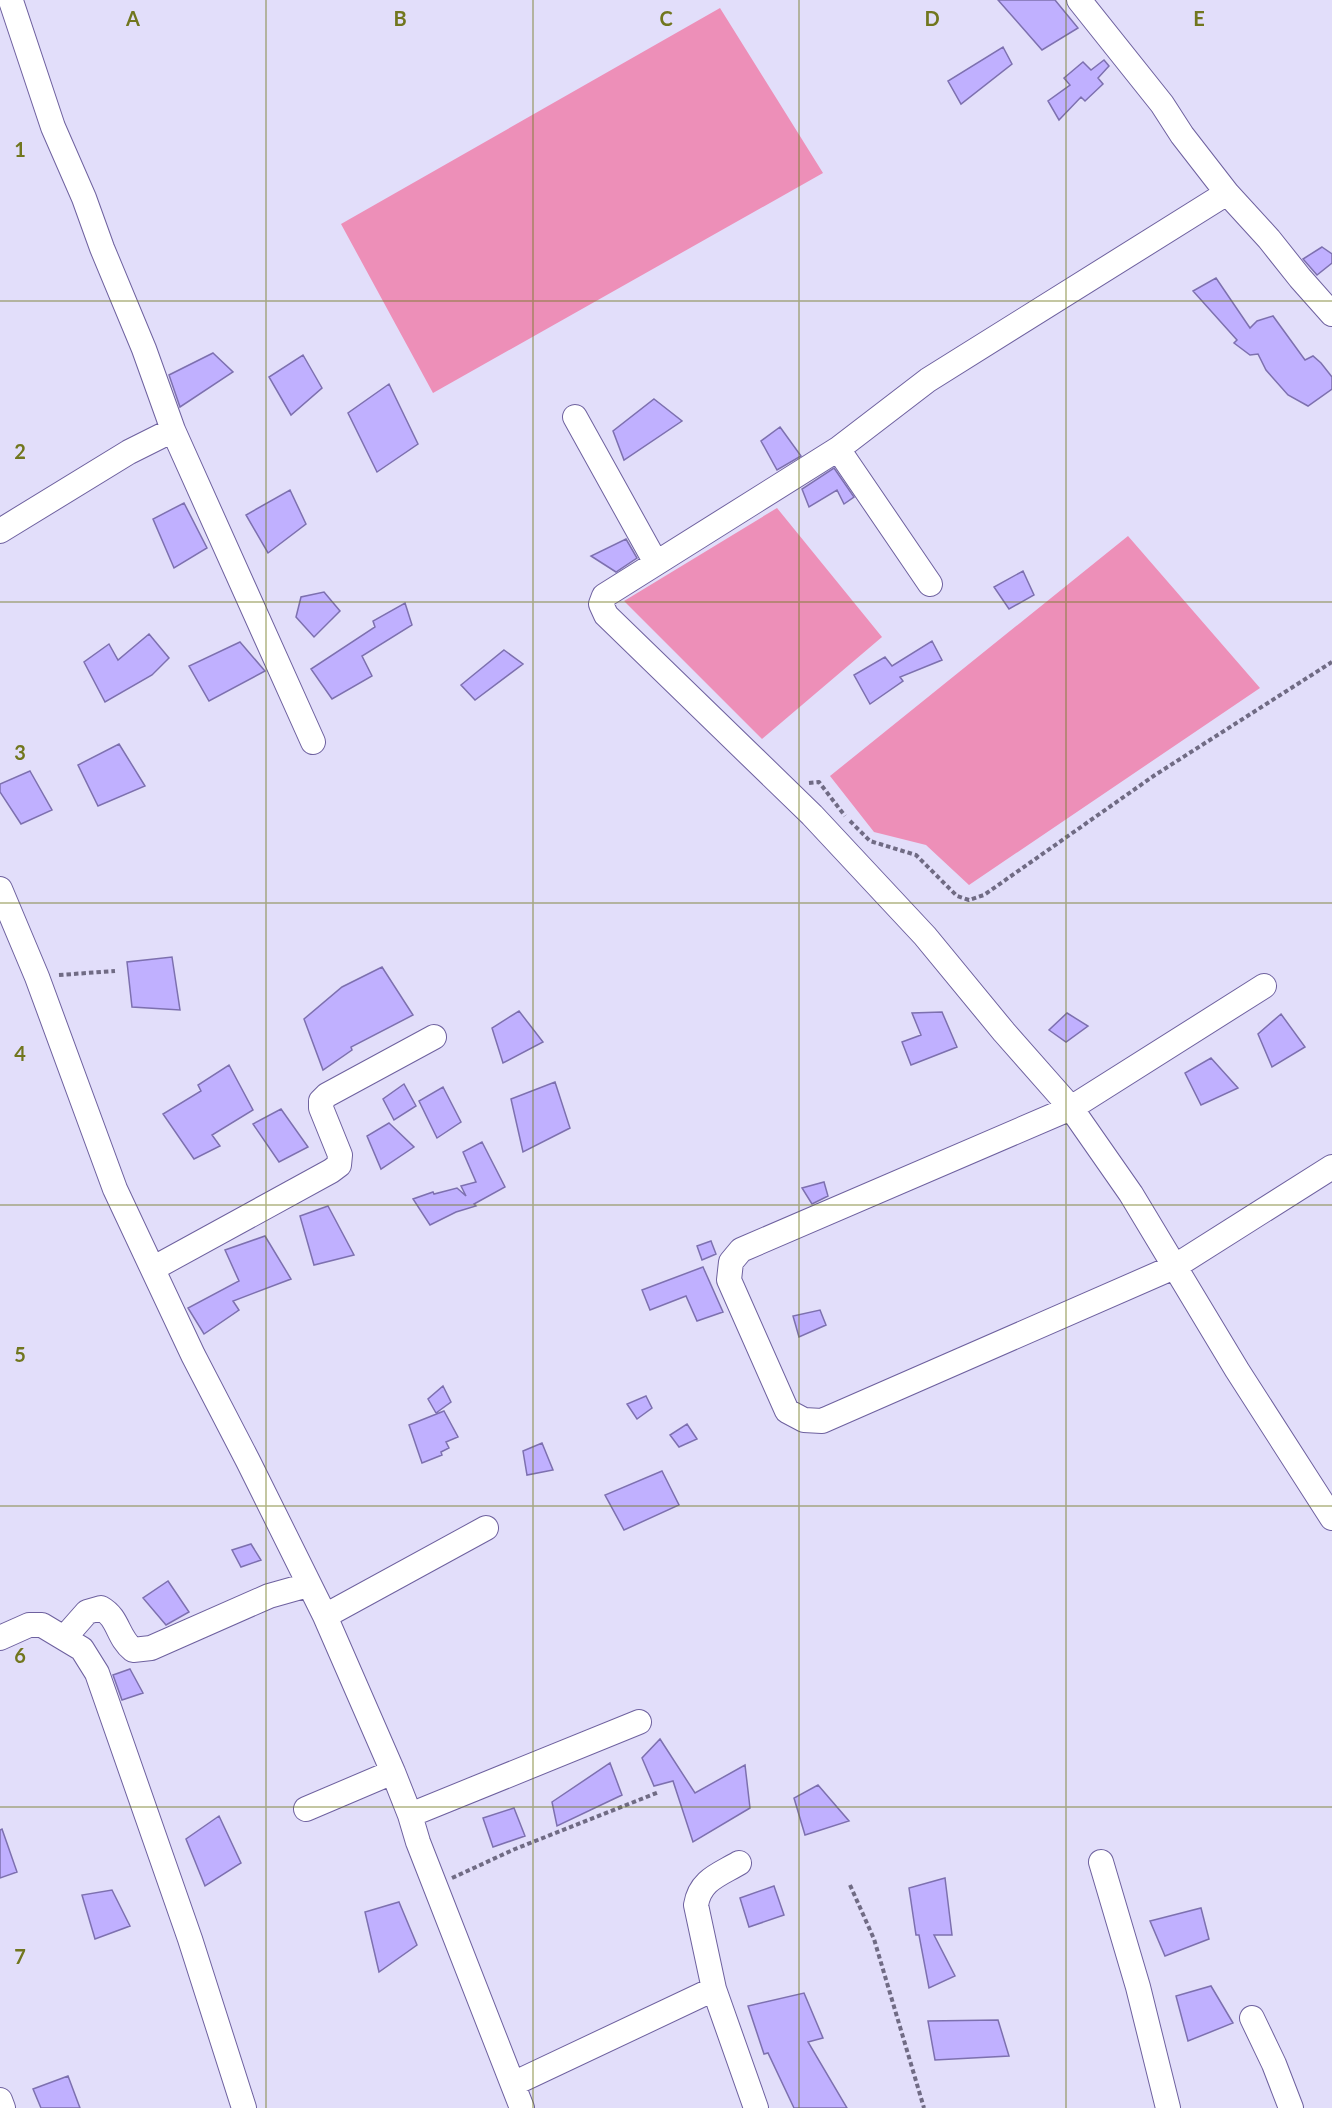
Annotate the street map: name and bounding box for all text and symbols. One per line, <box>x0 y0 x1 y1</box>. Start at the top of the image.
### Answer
text: A <box>125 6 140 30</box>
text: B <box>393 6 407 30</box>
text: C <box>659 6 673 30</box>
text: D <box>924 6 940 30</box>
text: E <box>1193 6 1205 30</box>
text: 1 <box>14 137 26 161</box>
text: 2 <box>14 439 26 463</box>
text: 3 <box>14 740 26 764</box>
text: 4 <box>14 1041 26 1065</box>
text: 5 <box>14 1342 26 1366</box>
text: 6 <box>14 1643 26 1667</box>
text: 7 <box>14 1944 26 1968</box>

